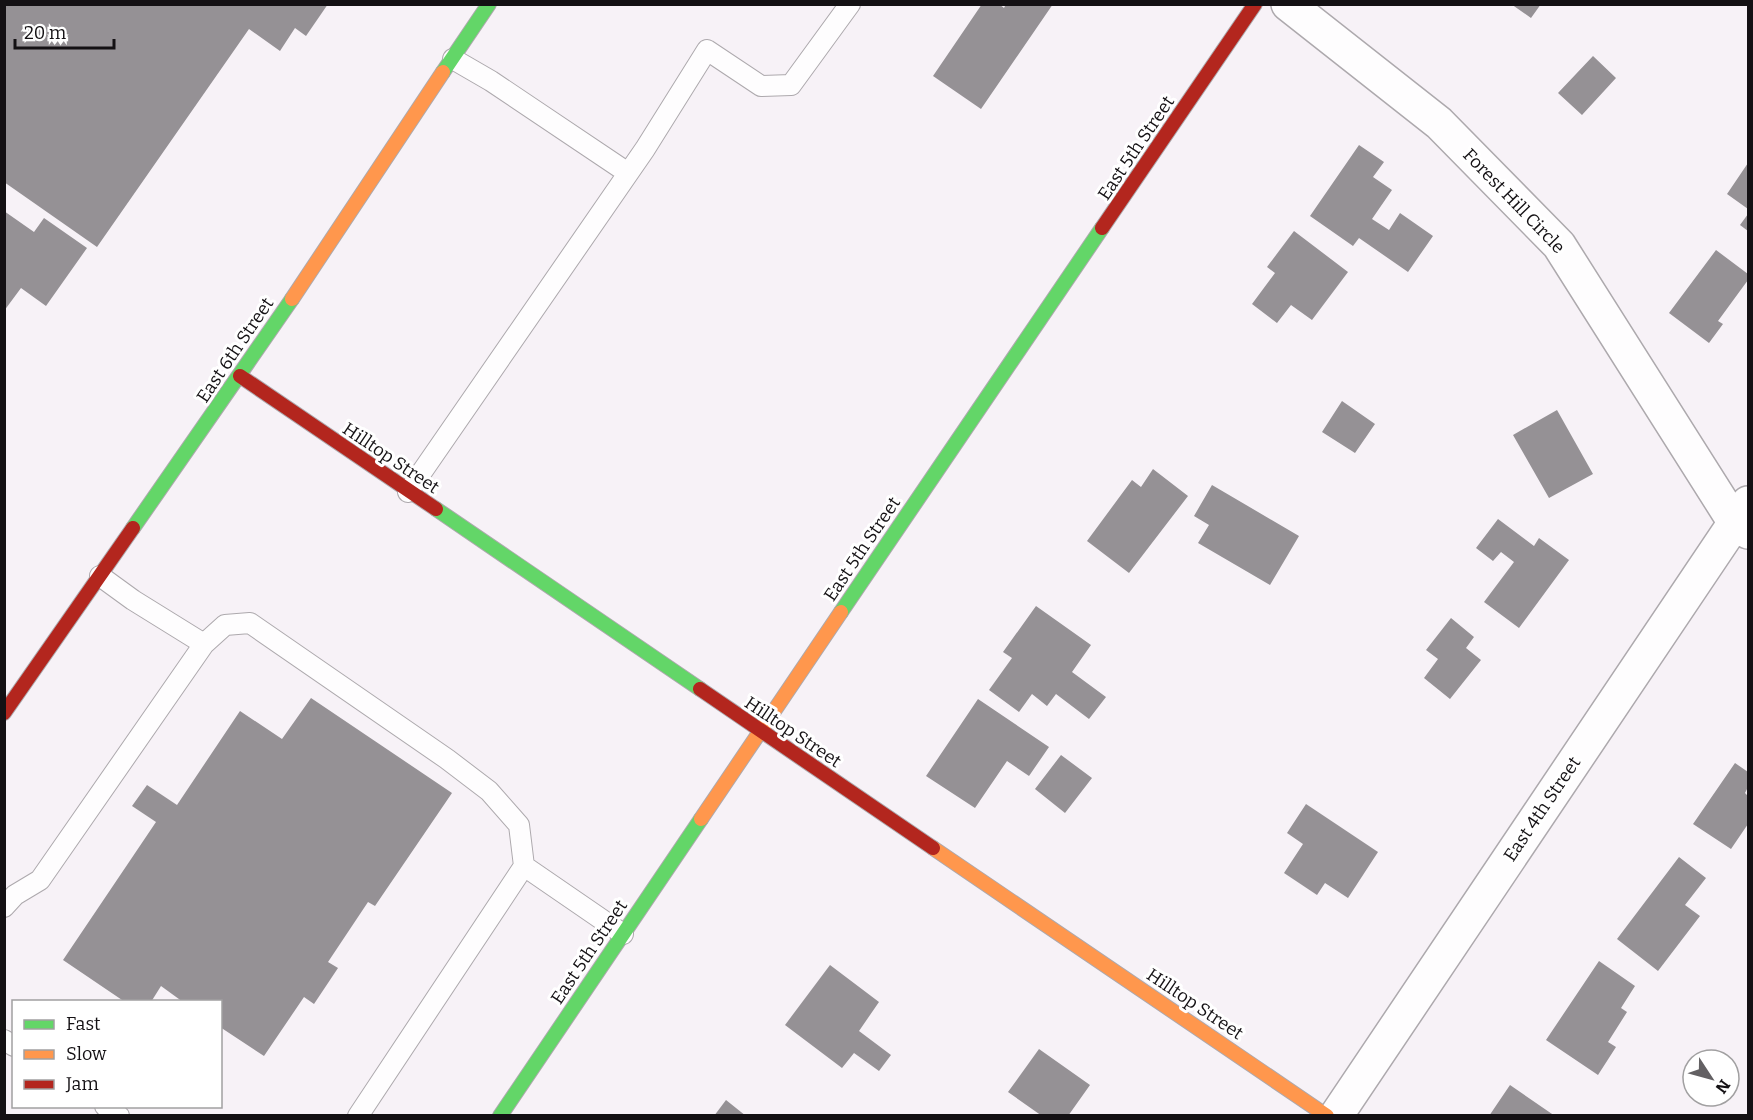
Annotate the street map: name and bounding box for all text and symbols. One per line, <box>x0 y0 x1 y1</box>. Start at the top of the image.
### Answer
scale bar <box>15 12 114 50</box>
text: 20 m <box>24 22 66 44</box>
street label: East 5th Street <box>1093 91 1179 204</box>
street label: Forest Hill Circle <box>1458 144 1570 258</box>
street label: East 6th Street <box>192 293 278 407</box>
street label: Hilltop Street <box>338 418 444 499</box>
street label: East 5th Street <box>819 492 905 605</box>
street label: Hilltop Street <box>740 692 846 773</box>
street label: East 4th Street <box>1499 752 1585 866</box>
street label: East 5th Street <box>546 895 632 1008</box>
street label: Hilltop Street <box>1142 964 1248 1045</box>
legend <box>12 1000 222 1108</box>
text: Fast <box>66 1013 101 1035</box>
text: Slow <box>66 1043 107 1065</box>
north arrow <box>1681 1048 1741 1108</box>
text: Jam <box>65 1073 99 1095</box>
text: N <box>1711 1076 1734 1097</box>

